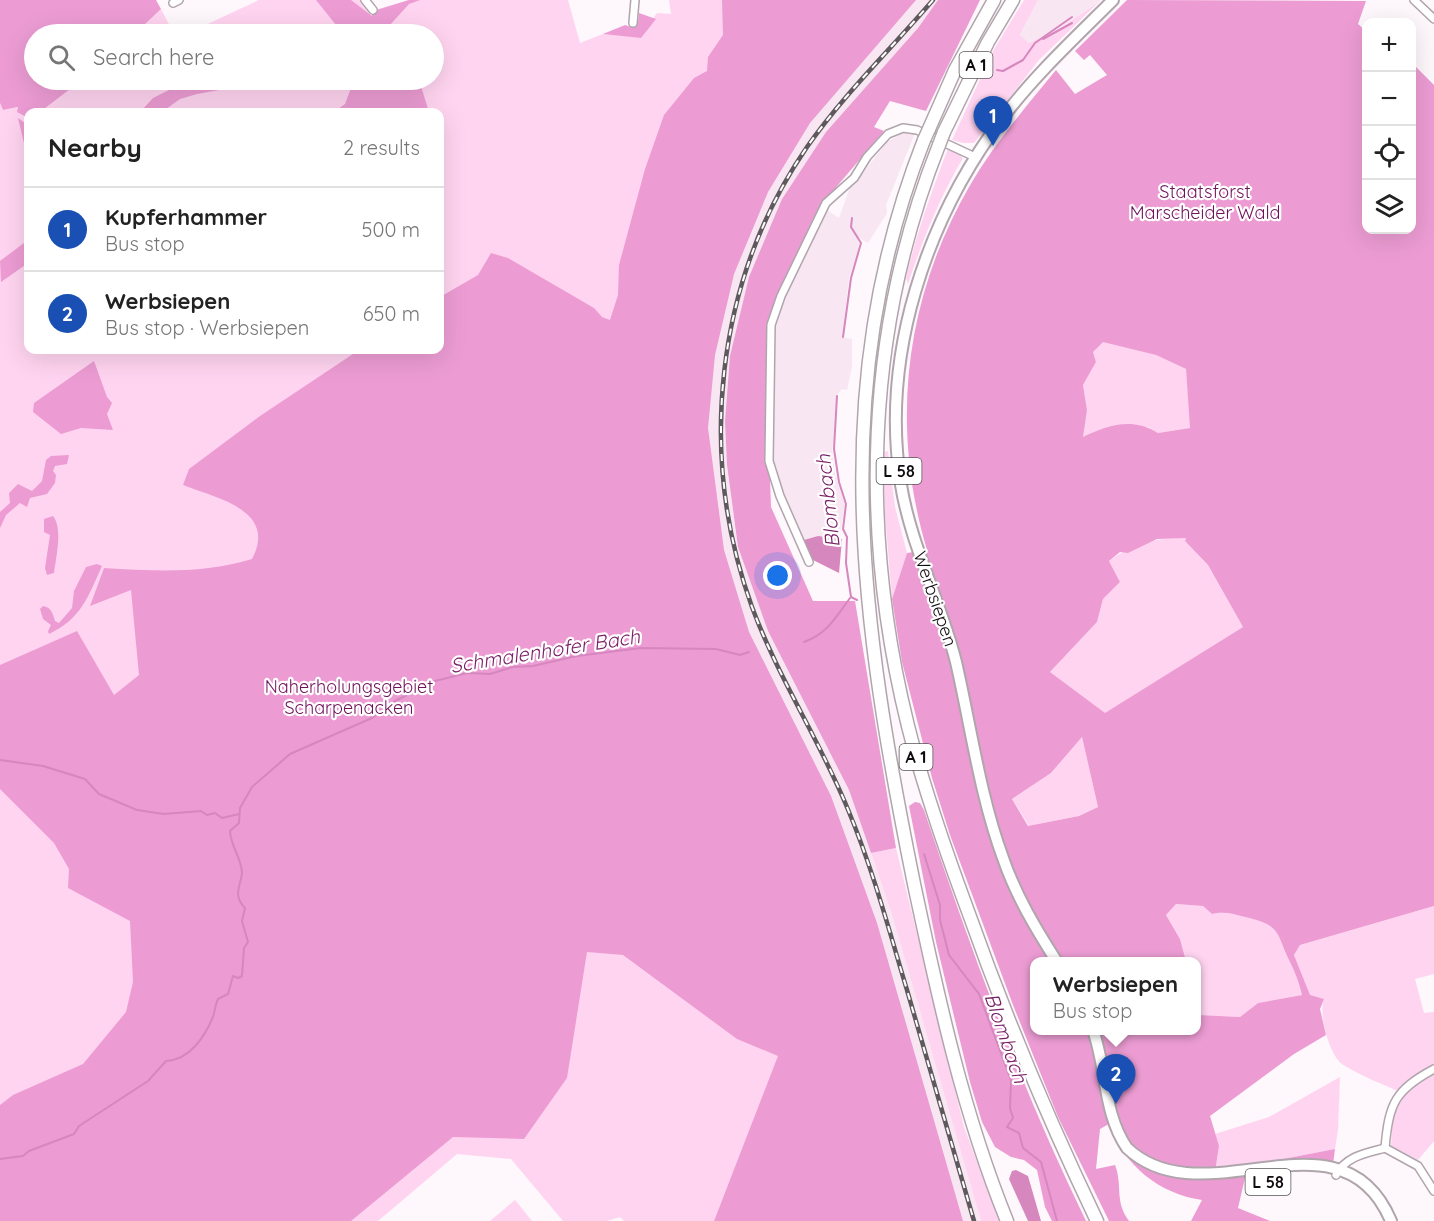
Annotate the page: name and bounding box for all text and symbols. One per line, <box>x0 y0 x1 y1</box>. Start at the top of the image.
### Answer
map controls <box>1362 18 1416 234</box>
button: + <box>1362 18 1416 72</box>
search box <box>24 24 444 90</box>
icon: search <box>45 41 78 74</box>
text: Search here <box>93 43 214 71</box>
road number: A 1 <box>960 52 992 78</box>
button: − <box>1362 72 1416 126</box>
pin: 1 <box>974 96 1012 146</box>
button: locate <box>1362 126 1416 180</box>
text: Nearby <box>48 131 142 164</box>
text: 2 results <box>343 135 420 160</box>
park label: Staatsforst Marscheider Wald <box>1130 180 1280 224</box>
button: layers <box>1362 180 1416 234</box>
text: Kupferhammer <box>105 203 267 231</box>
text: 1 <box>64 217 71 242</box>
text: 500 m <box>362 217 420 242</box>
text: Bus stop <box>105 231 185 256</box>
text: Werbsiepen <box>105 287 230 315</box>
text: 2 <box>62 301 73 326</box>
text: 650 m <box>363 301 420 326</box>
text: Bus stop · Werbsiepen <box>105 315 309 340</box>
water label: Blombach <box>810 453 845 549</box>
road number: L 58 <box>876 458 922 484</box>
street label: Werbsiepen <box>908 548 962 649</box>
your location <box>763 561 792 590</box>
water label: Schmalenhofer Bach <box>448 623 642 678</box>
park label: Naherholungsgebiet Scharpenacken <box>265 675 433 719</box>
road number: A 1 <box>900 744 932 770</box>
popup <box>1030 957 1201 1035</box>
text: Werbsiepen <box>1053 970 1178 998</box>
water label: Blombach <box>979 989 1034 1087</box>
text: Bus stop <box>1053 998 1132 1023</box>
pin: 2 <box>1096 1054 1136 1104</box>
road number: L 58 <box>1246 1169 1290 1195</box>

